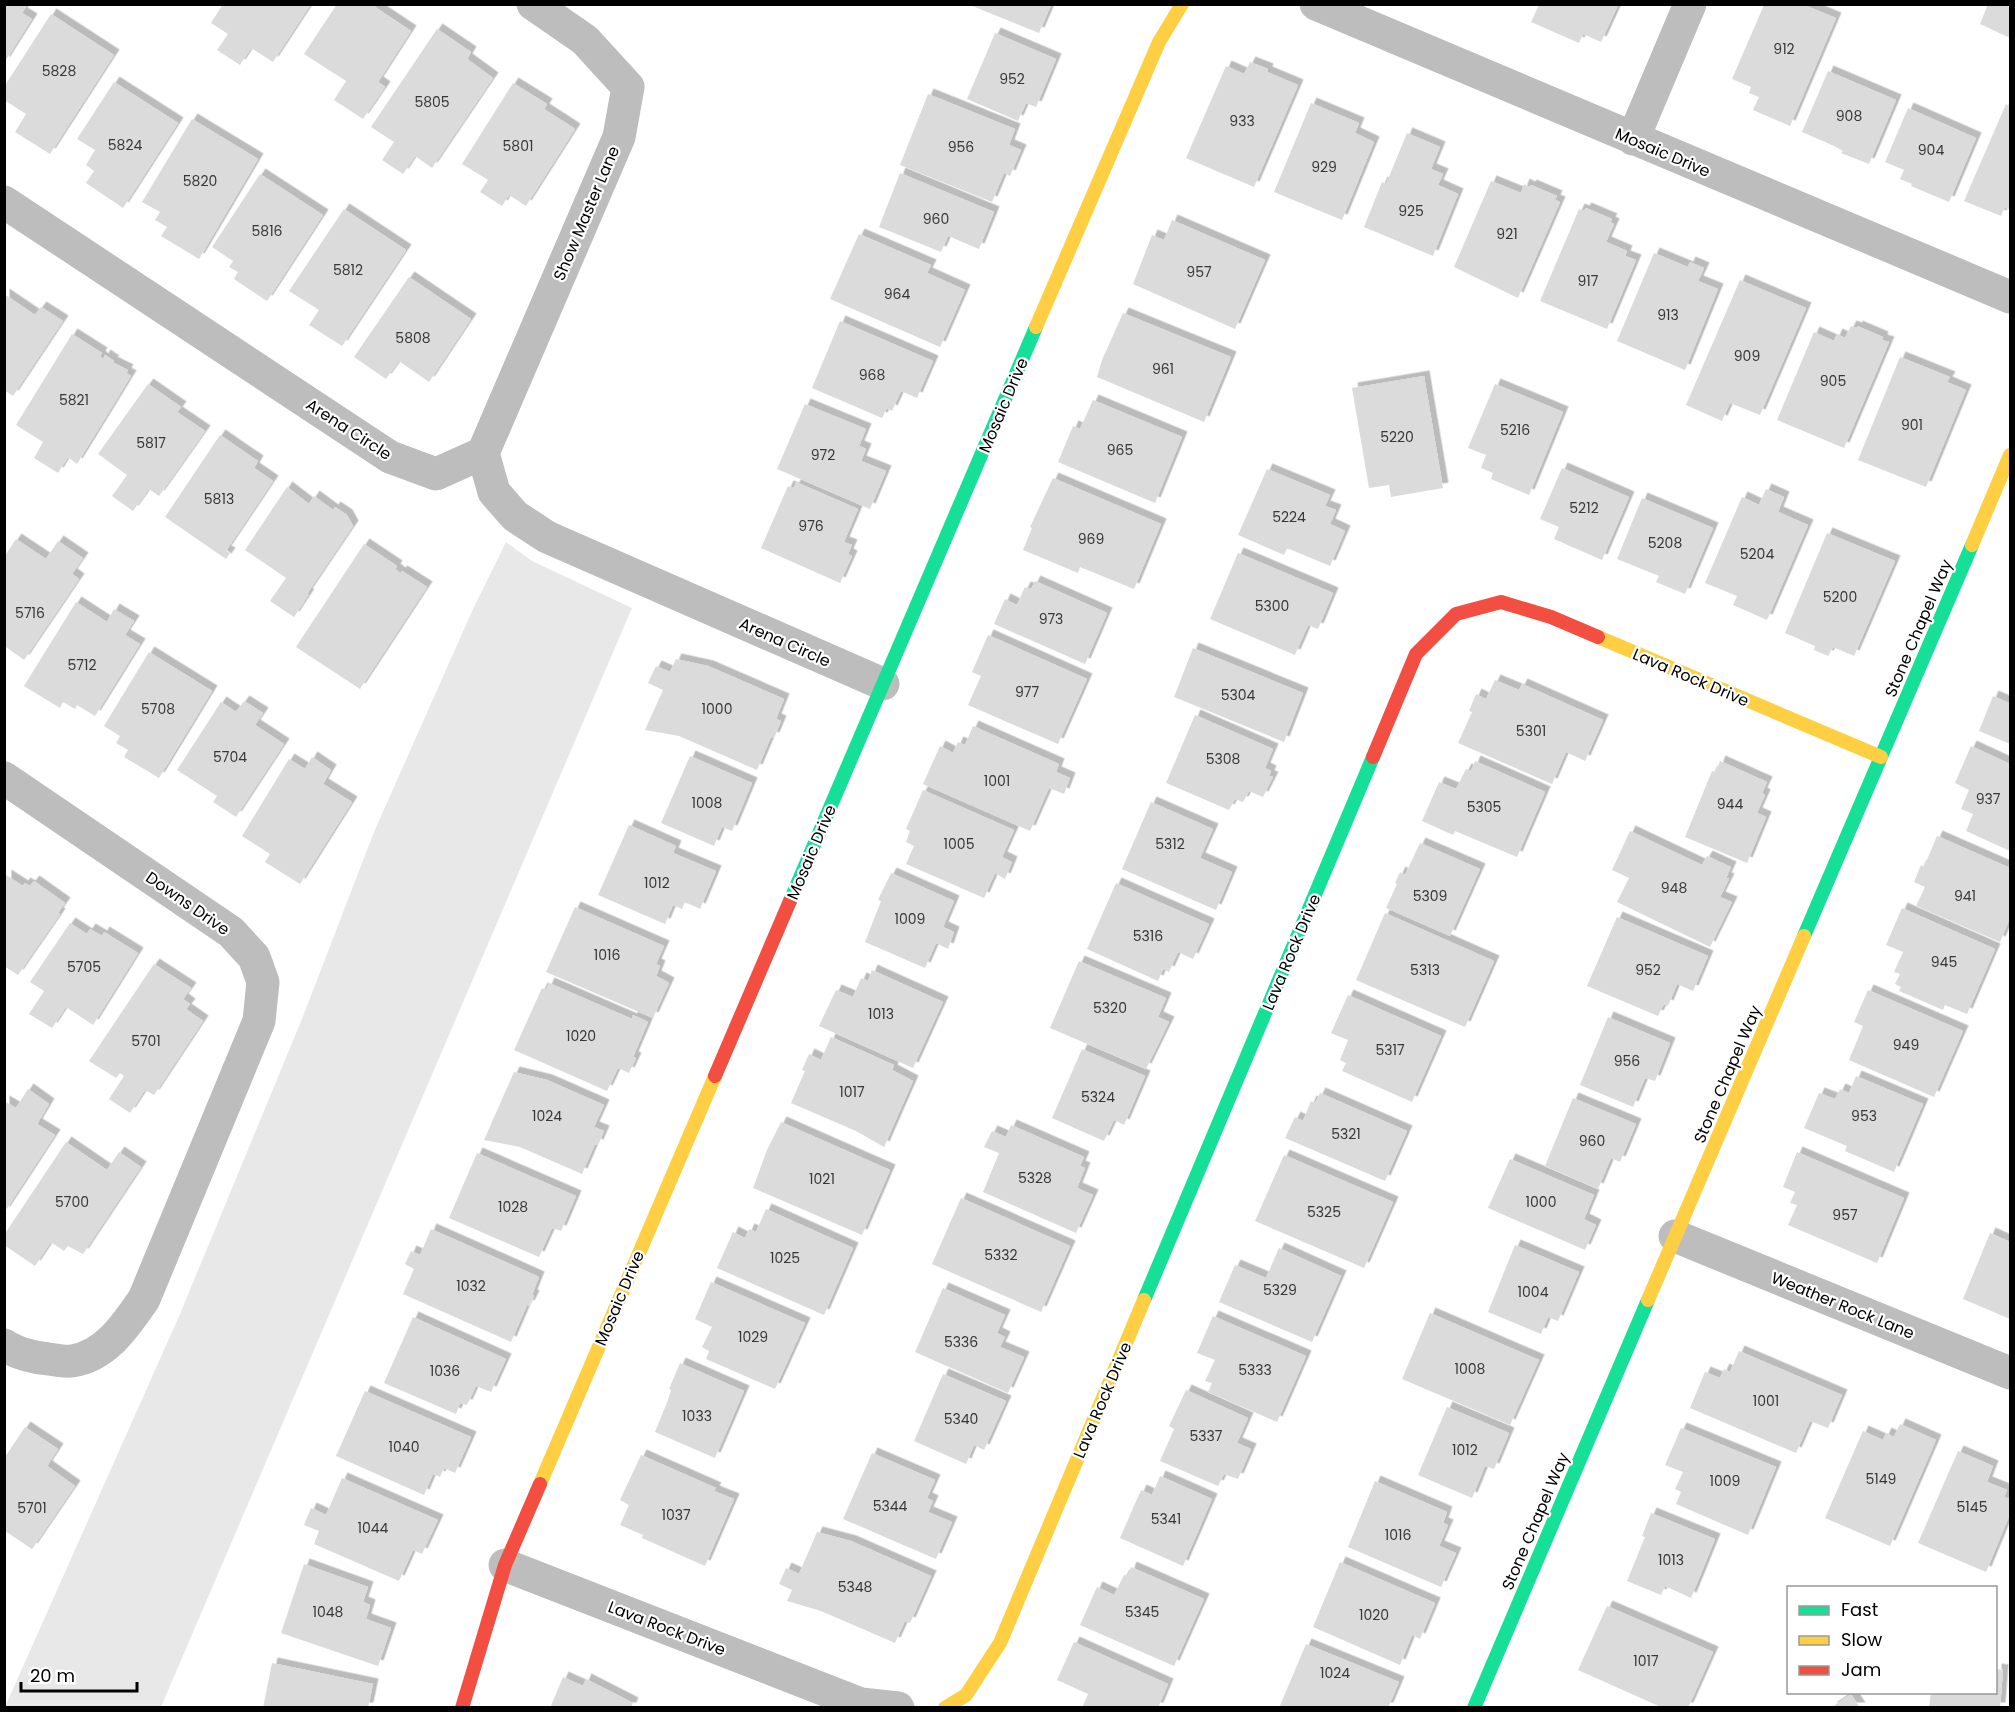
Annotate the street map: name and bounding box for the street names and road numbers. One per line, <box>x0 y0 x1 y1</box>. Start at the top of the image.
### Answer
street label: Mosaic Drive <box>1612 122 1714 183</box>
street label: Show Master Lane <box>548 142 625 284</box>
street label: Mosaic Drive <box>973 354 1034 456</box>
street label: Arena Circle <box>301 393 396 466</box>
street label: Stone Chapel Way <box>1879 556 1958 701</box>
street label: Arena Circle <box>735 612 834 673</box>
street label: Lava Rock Drive <box>1629 643 1752 712</box>
street label: Mosaic Drive <box>781 801 842 903</box>
street label: Downs Drive <box>141 866 234 941</box>
street label: Lava Rock Drive <box>1257 891 1326 1014</box>
street label: Stone Chapel Way <box>1688 1002 1767 1147</box>
street label: Mosaic Drive <box>589 1247 650 1349</box>
street label: Weather Rock Lane <box>1768 1266 1918 1345</box>
street label: Lava Rock Drive <box>1068 1339 1137 1462</box>
street label: Stone Chapel Way <box>1496 1449 1575 1594</box>
street label: Lava Rock Drive <box>605 1595 729 1661</box>

